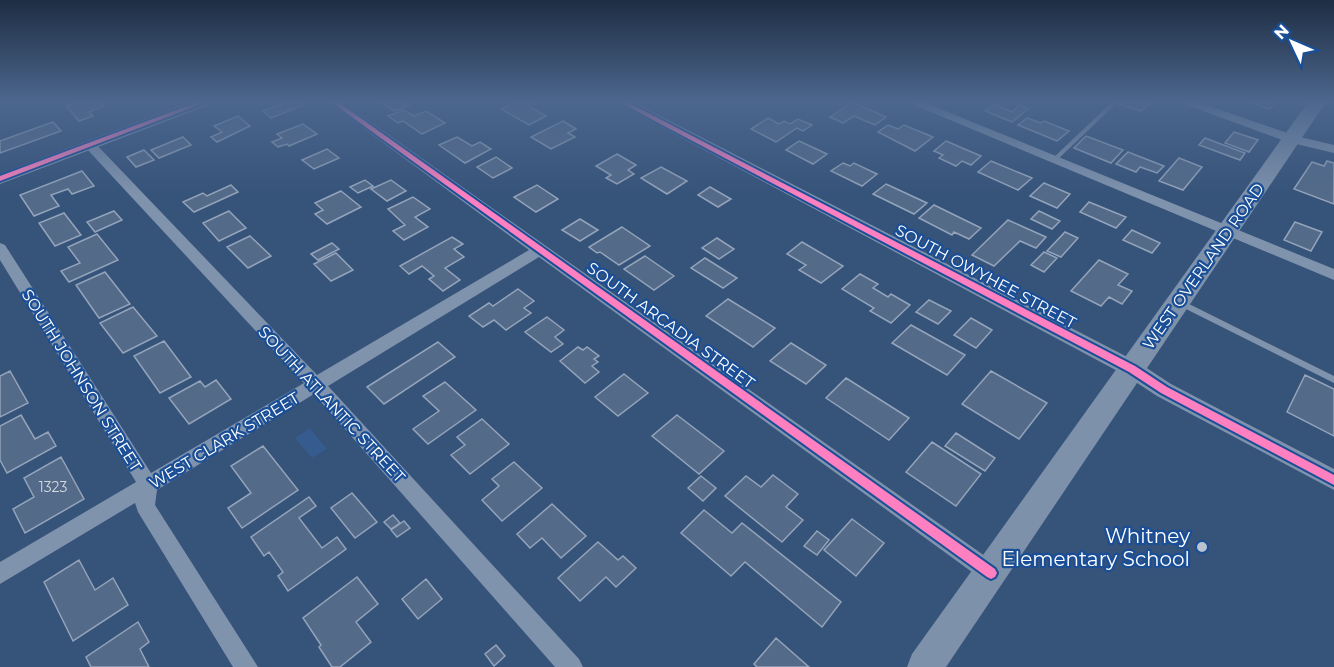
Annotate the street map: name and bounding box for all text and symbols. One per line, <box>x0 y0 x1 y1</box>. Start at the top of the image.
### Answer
north arrow <box>1262 12 1322 72</box>
text: N <box>1270 21 1293 43</box>
street label: WEST OVERLAND ROAD <box>1139 180 1268 353</box>
street label: SOUTH OWYHEE STREET <box>892 221 1080 333</box>
street label: SOUTH ARCADIA STREET <box>583 258 759 393</box>
street label: SOUTH JOHNSON STREET <box>18 286 146 475</box>
street label: SOUTH ATLANTIC STREET <box>254 322 410 487</box>
street label: WEST CLARK STREET <box>146 388 303 493</box>
house number: 1323 <box>39 478 67 496</box>
place label: Whitney Elementary School <box>1001 524 1190 571</box>
marker: Whitney Elementary School <box>1195 540 1209 554</box>

